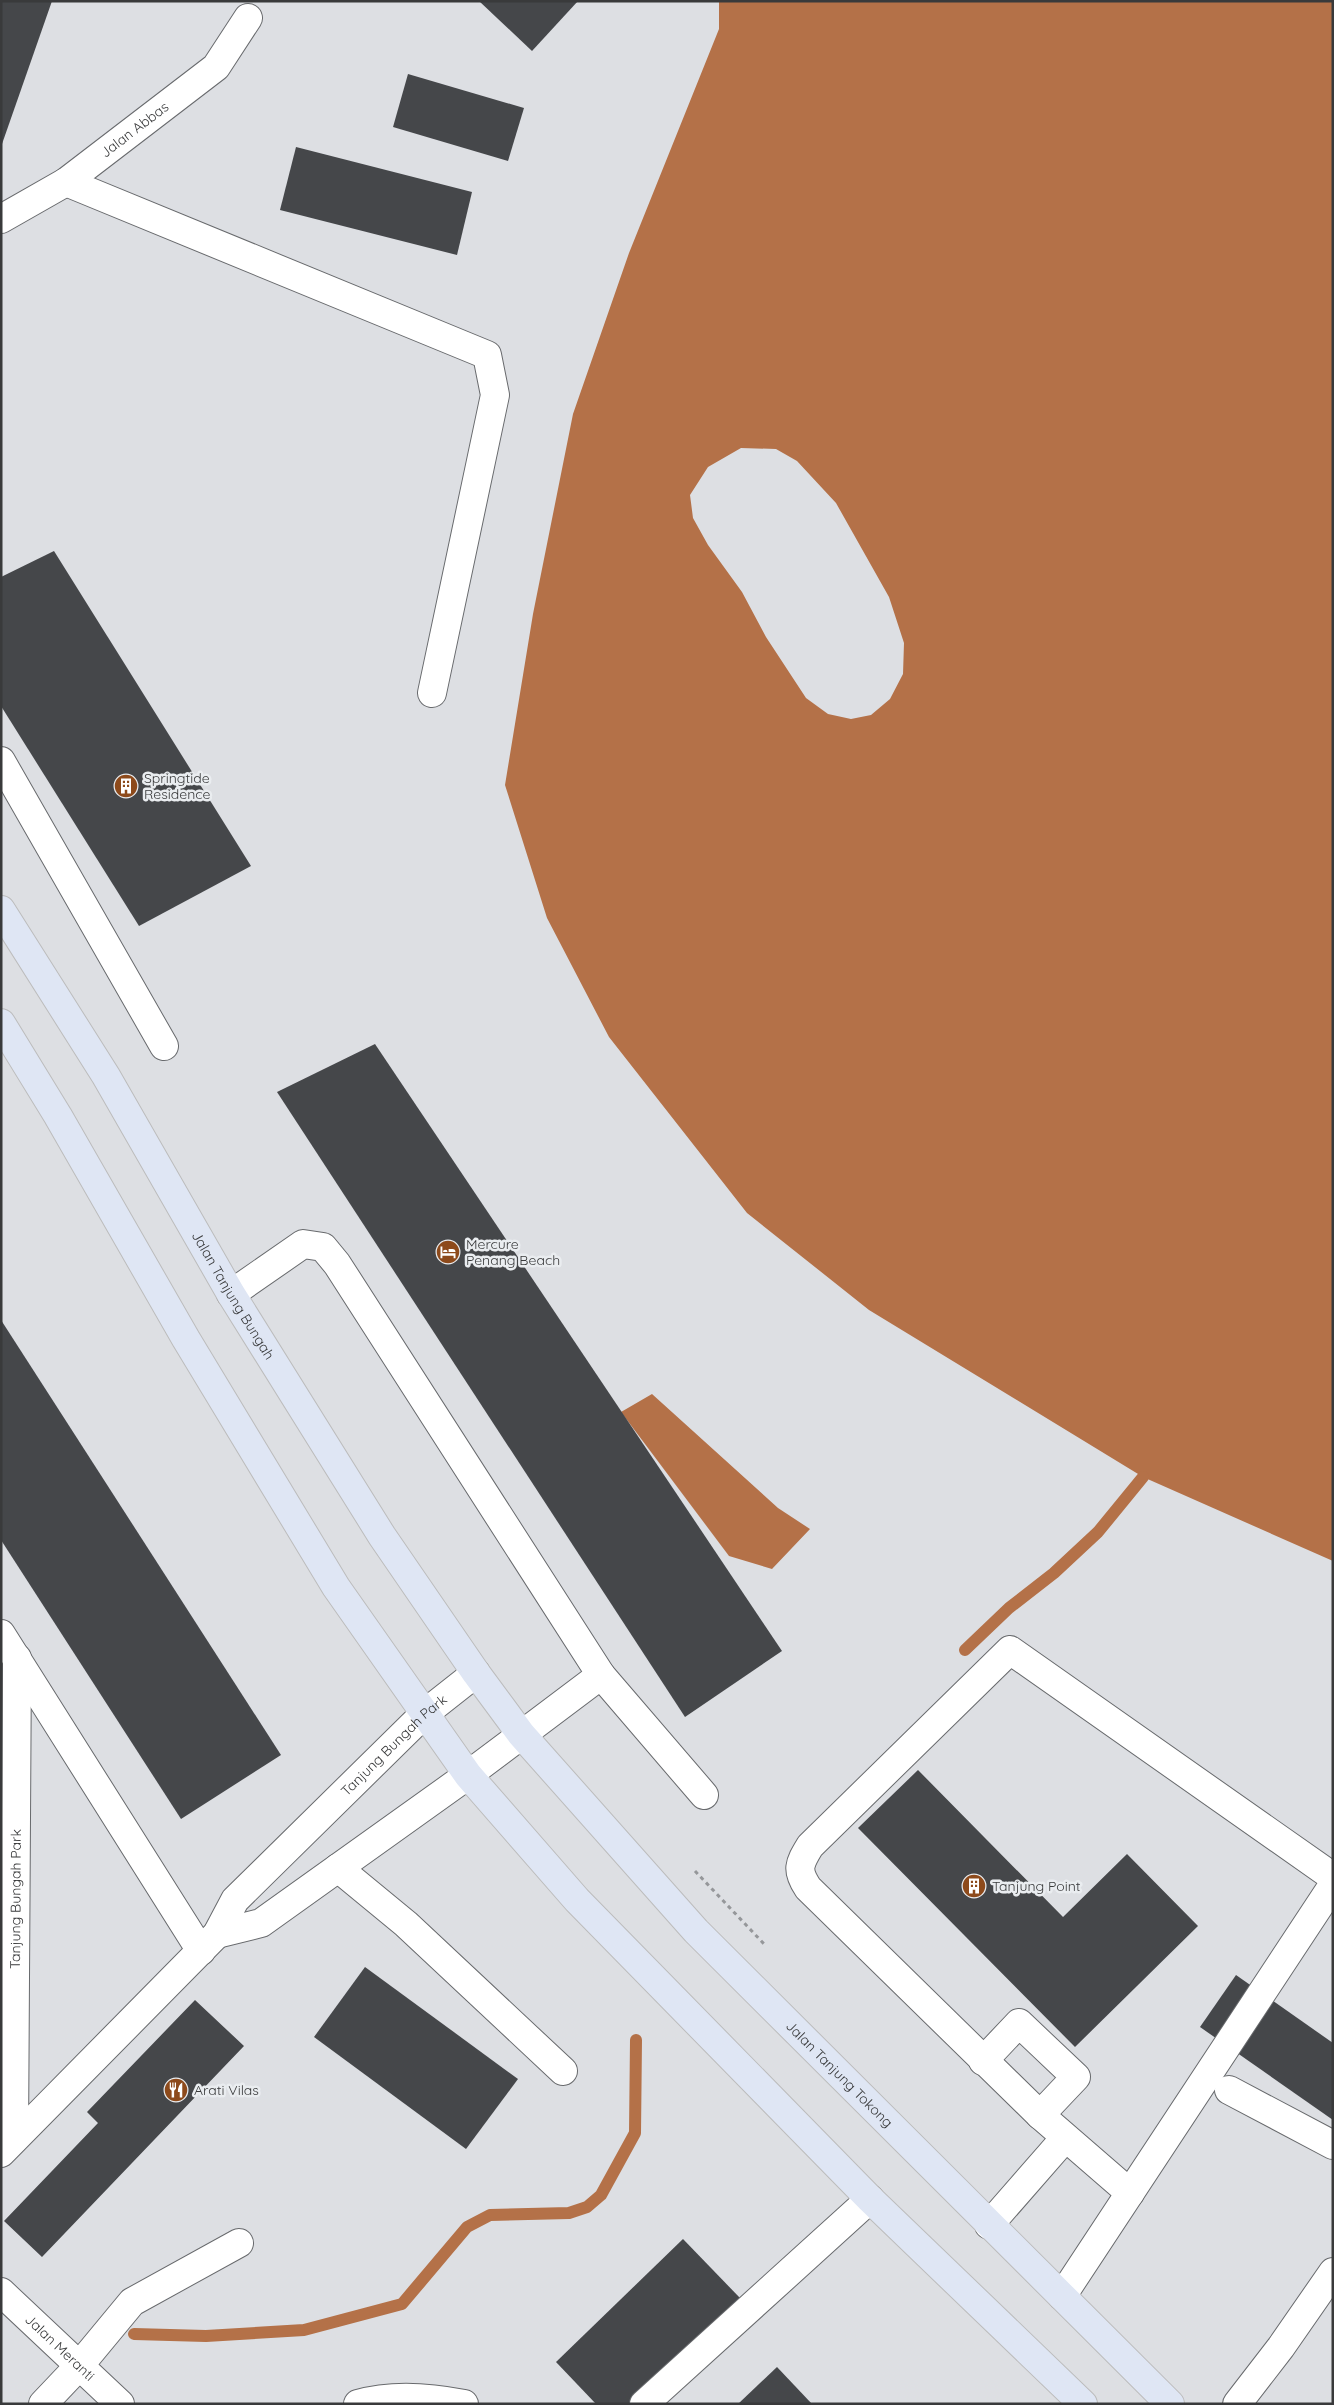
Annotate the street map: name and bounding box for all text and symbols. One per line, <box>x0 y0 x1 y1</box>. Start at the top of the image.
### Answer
street label: Jalan Abbas <box>97 98 172 161</box>
place label: Springtide Residence <box>144 769 211 803</box>
building icon: Springtide Residence <box>113 773 139 799</box>
street label: Jalan Tanjung Bungah <box>188 1228 279 1363</box>
place label: Mercure Penang Beach <box>466 1235 560 1269</box>
hotel icon: Mercure Penang Beach <box>435 1239 461 1265</box>
street label: Tanjung Bungah Park <box>337 1690 451 1800</box>
street label: Tanjung Bungah Park <box>6 1829 25 1969</box>
building icon: Tanjung Point <box>961 1873 987 1899</box>
place label: Tanjung Point <box>992 1877 1081 1895</box>
street label: Jalan Tanjung Tokong <box>782 2017 897 2131</box>
restaurant icon: Arati Vilas <box>163 2077 189 2103</box>
place label: Arati Vilas <box>194 2081 259 2099</box>
street label: Jalan Meranti <box>21 2310 99 2385</box>

